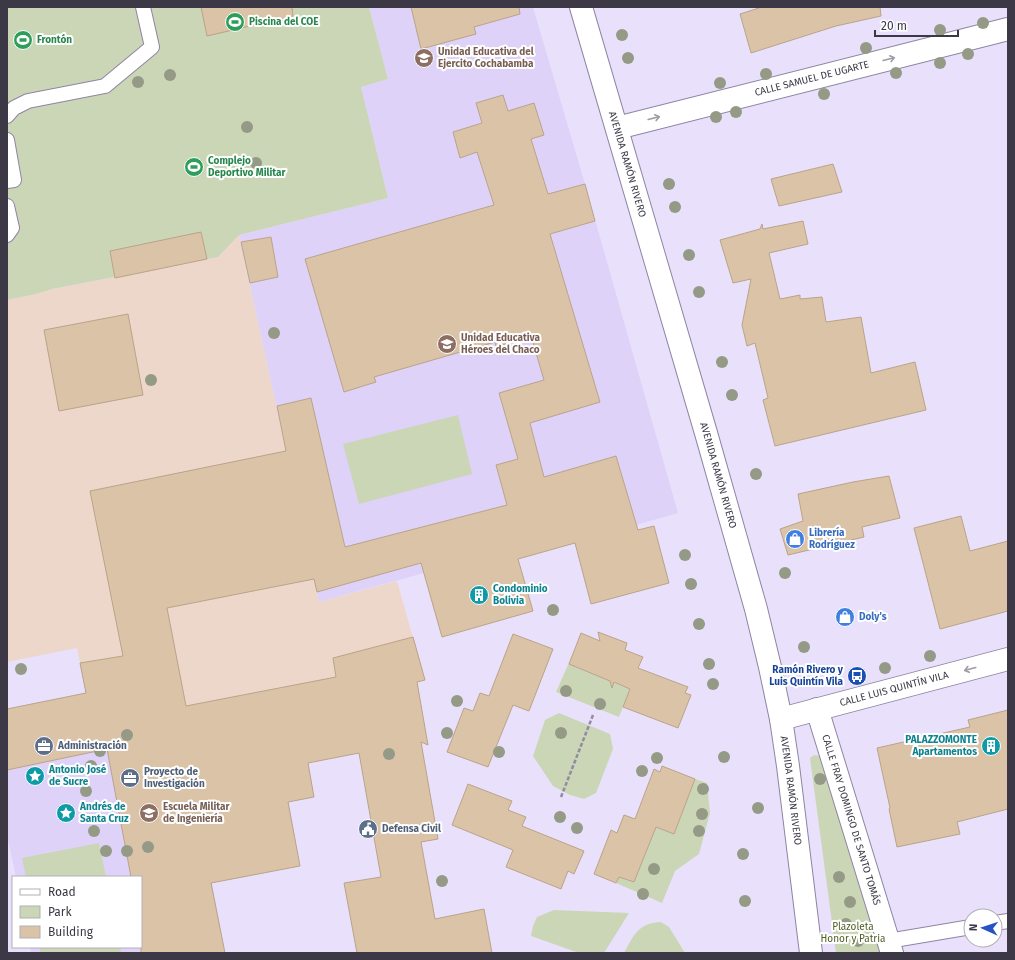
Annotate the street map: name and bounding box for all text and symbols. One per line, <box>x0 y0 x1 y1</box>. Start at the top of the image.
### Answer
sports icon: Piscina del COE <box>224 11 246 33</box>
scale bar <box>875 12 958 38</box>
place label: Piscina del COE <box>249 16 318 28</box>
text: 20 m <box>881 19 907 33</box>
sports icon: Frontón <box>12 29 34 51</box>
place label: Frontón <box>37 33 72 46</box>
place label: Unidad Educativa del Ejercito Cochabamba <box>438 46 534 70</box>
school or university icon: Unidad Educativa del Ejercito Cochabamba <box>413 47 435 69</box>
one-way arrow <box>882 55 895 62</box>
street label: CALLE SAMUEL DE UGARTE <box>753 58 870 99</box>
street label: AVENIDA RAMÓN RIVERO <box>606 110 648 219</box>
one-way arrow <box>648 114 661 122</box>
place label: Complejo Deportivo Militar <box>208 155 286 179</box>
sports icon: Complejo Deportivo Militar <box>183 156 205 178</box>
place label: Unidad Educativa Héroes del Chaco <box>461 332 540 356</box>
school or university icon: Unidad Educativa Héroes del Chaco <box>436 333 458 355</box>
street label: AVENIDA RAMÓN RIVERO <box>697 421 739 530</box>
place label: Librería Rodríguez <box>809 526 855 551</box>
shop icon: Librería Rodríguez <box>784 528 806 550</box>
place label: Condominio Bolivia <box>493 583 548 607</box>
building icon: Condominio Bolivia <box>468 584 490 606</box>
shop icon: Doly's <box>834 606 856 628</box>
place label: Doly's <box>859 611 887 623</box>
place label: Ramón Rivero y Luis Quintín Vila <box>769 663 844 688</box>
bus stop icon: Ramón Rivero y Luis Quintín Vila <box>846 665 868 687</box>
one-way arrow <box>964 666 977 673</box>
street label: CALLE LUIS QUINTÍN VILA <box>838 669 950 709</box>
street label: CALLE FRAY DOMINGO DE SANTO TOMÁS <box>819 733 883 907</box>
place label: PALAZZOMONTE Apartamentos <box>905 734 977 758</box>
office icon: Administración <box>33 735 55 757</box>
street label: AVENIDA RAMÓN RIVERO <box>778 735 804 846</box>
building icon: PALAZZOMONTE Apartamentos <box>980 735 1002 757</box>
place label: Administración <box>57 739 127 752</box>
place label: Antonio José de Sucre <box>48 763 107 788</box>
place icon: Antonio José de Sucre <box>24 765 46 787</box>
place label: Proyecto de Investigación <box>144 766 205 790</box>
office icon: Proyecto de Investigación <box>119 767 141 789</box>
place label: Andrés de Santa Cruz <box>79 800 129 825</box>
place label: Escuela Militar de Ingeniería <box>163 801 230 825</box>
place icon: Andrés de Santa Cruz <box>55 802 77 824</box>
school or university icon: Escuela Militar de Ingeniería <box>138 802 160 824</box>
public building icon: Defensa Civil <box>357 818 379 840</box>
place label: Defensa Civil <box>382 823 441 835</box>
legend <box>12 876 142 948</box>
text: Road <box>48 885 76 899</box>
text: Park <box>48 905 72 919</box>
north arrow <box>963 908 1003 948</box>
park label: Plazoleta Honor y Patria <box>821 921 885 945</box>
text: N <box>967 924 980 931</box>
text: Building <box>48 925 94 939</box>

